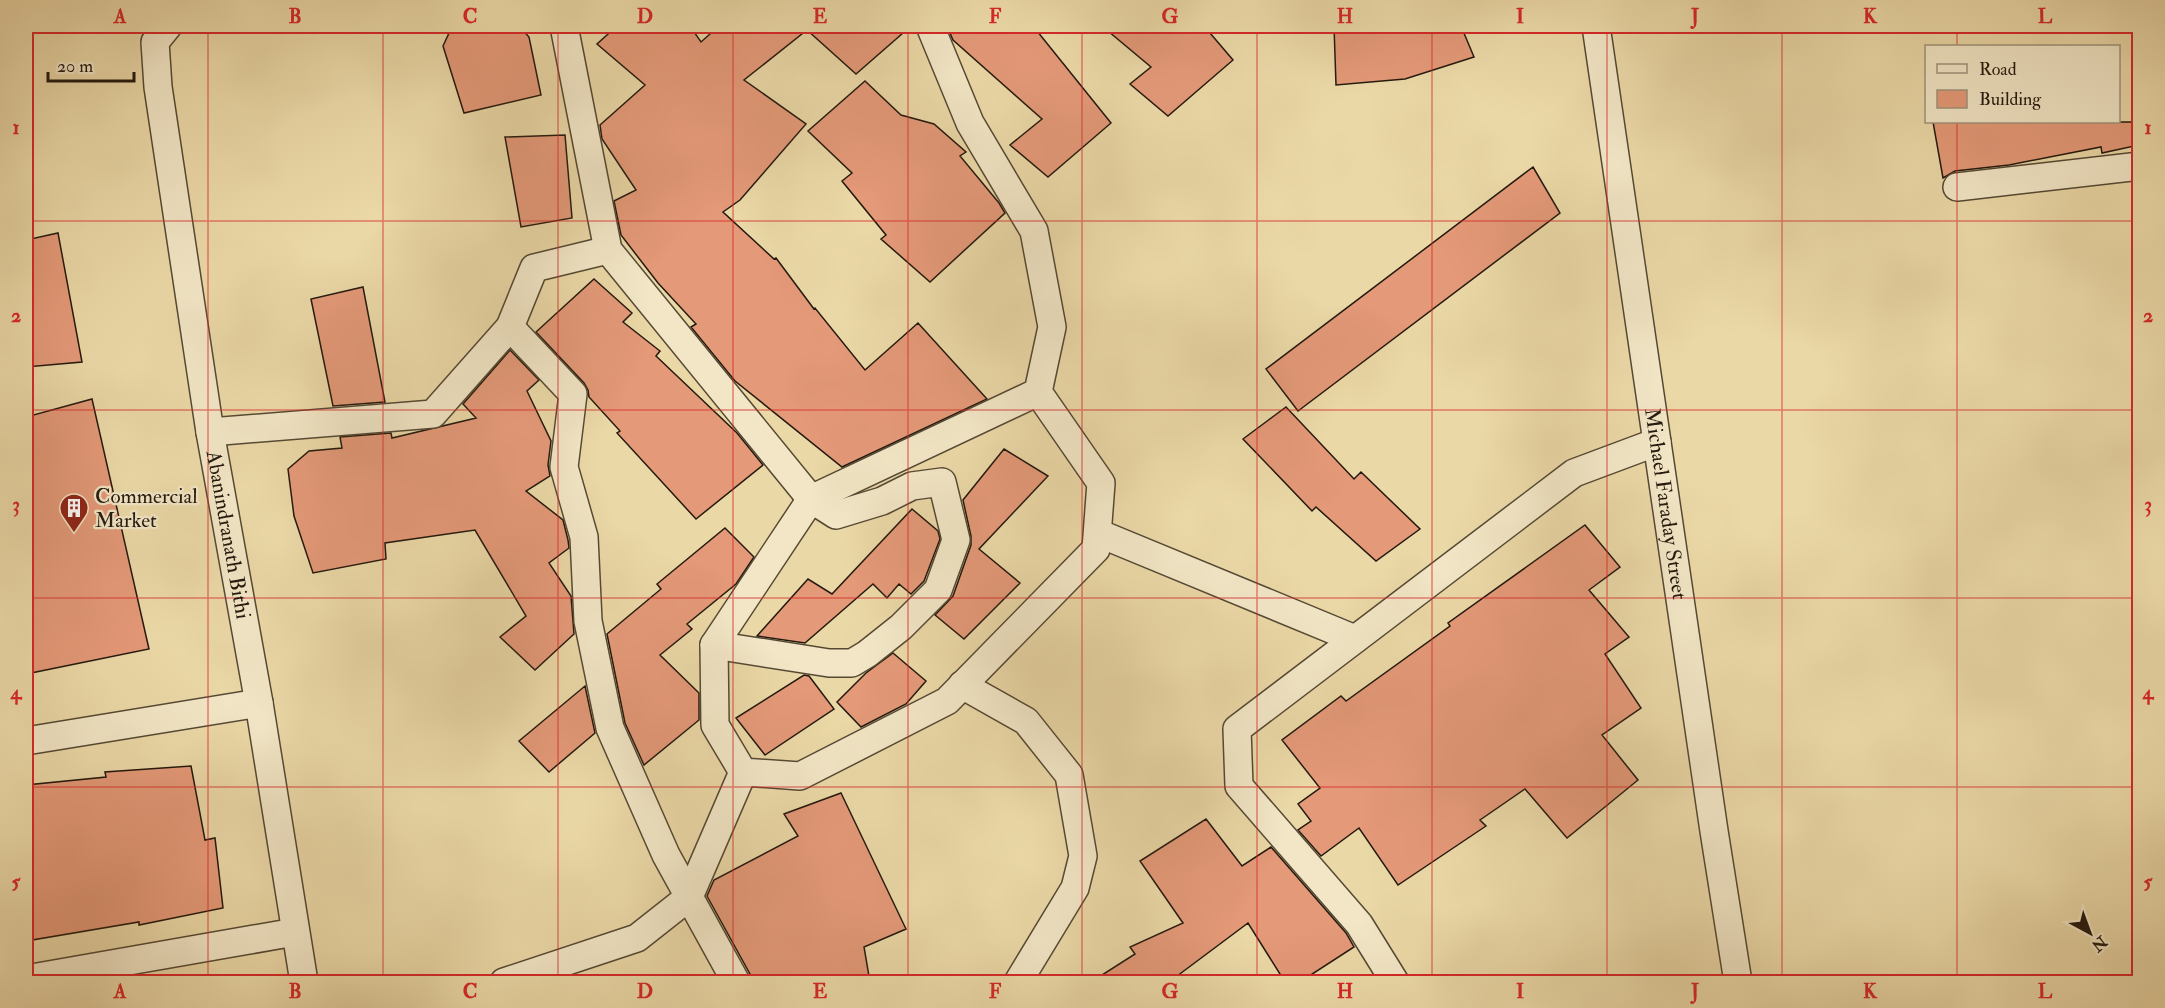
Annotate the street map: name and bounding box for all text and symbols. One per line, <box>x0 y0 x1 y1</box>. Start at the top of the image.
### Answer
text: A <box>113 4 127 29</box>
text: B <box>288 4 302 29</box>
text: C <box>463 4 477 29</box>
text: D <box>637 4 653 29</box>
text: E <box>813 4 828 29</box>
text: F <box>989 4 1002 29</box>
text: G <box>1162 4 1179 29</box>
text: H <box>1337 4 1353 29</box>
text: I <box>1516 4 1524 29</box>
text: J <box>1690 4 1699 29</box>
text: K <box>1863 4 1878 29</box>
text: L <box>2038 4 2053 29</box>
scale bar <box>48 45 134 83</box>
legend <box>1925 45 2120 123</box>
text: 20 m <box>57 55 93 78</box>
text: Road <box>1979 58 2017 81</box>
text: Building <box>1979 88 2042 111</box>
text: 1 <box>12 115 20 140</box>
text: 1 <box>2144 115 2152 140</box>
text: 2 <box>11 303 21 328</box>
text: 2 <box>2143 303 2153 328</box>
street label: Michael Faraday Street <box>1639 406 1693 602</box>
street label: Abanindranath Bithi <box>200 447 257 621</box>
place label: Commercial Market <box>95 483 198 534</box>
text: 3 <box>12 492 20 517</box>
building icon: Commercial Market <box>58 492 90 534</box>
text: 3 <box>2144 492 2152 517</box>
text: 4 <box>10 680 23 705</box>
text: 4 <box>2142 680 2155 705</box>
text: 5 <box>12 869 22 894</box>
text: 5 <box>2144 869 2154 894</box>
north arrow <box>2060 903 2120 963</box>
text: N <box>2087 931 2112 956</box>
text: A <box>113 979 127 1004</box>
text: B <box>288 979 302 1004</box>
text: C <box>463 979 477 1004</box>
text: D <box>637 979 653 1004</box>
text: E <box>813 979 828 1004</box>
text: F <box>989 979 1002 1004</box>
text: G <box>1162 979 1179 1004</box>
text: H <box>1337 979 1353 1004</box>
text: I <box>1516 979 1524 1004</box>
text: J <box>1690 979 1699 1004</box>
text: K <box>1863 979 1878 1004</box>
text: L <box>2038 979 2053 1004</box>

